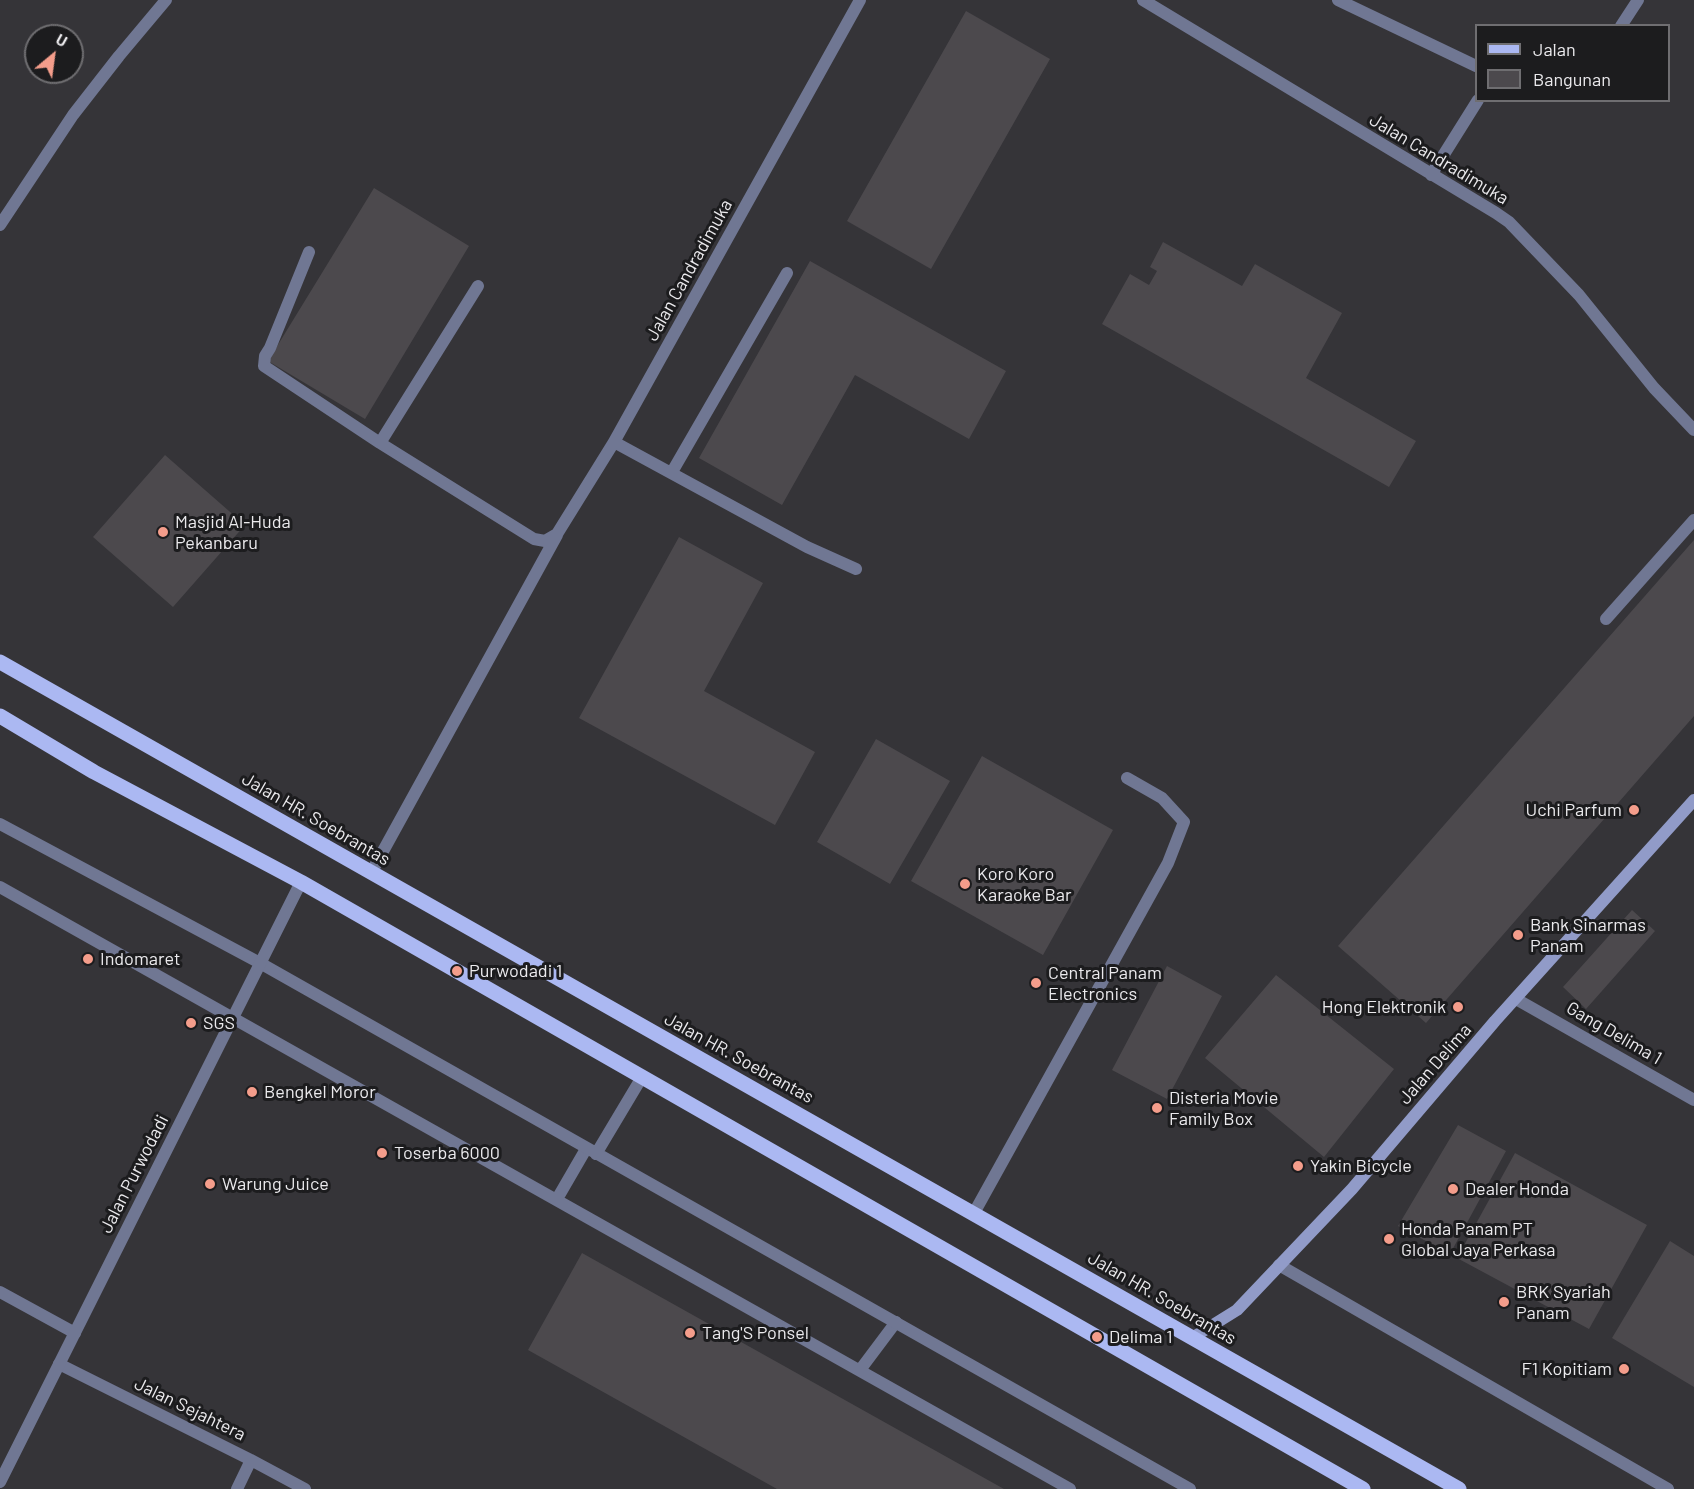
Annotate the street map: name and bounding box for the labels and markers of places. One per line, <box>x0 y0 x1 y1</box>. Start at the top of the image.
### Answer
place label: Masjid Al-Huda Pekanbaru <box>175 511 291 554</box>
marker: Masjid Al-Huda Pekanbaru <box>156 525 170 539</box>
place label: Uchi Parfum <box>1526 799 1622 821</box>
marker: Uchi Parfum <box>1627 803 1641 817</box>
place label: Koro Koro Karaoke Bar <box>977 863 1072 906</box>
marker: Koro Koro Karaoke Bar <box>958 877 972 891</box>
place label: Bank Sinarmas Panam <box>1530 914 1646 956</box>
marker: Bank Sinarmas Panam <box>1511 928 1525 942</box>
place label: Indomaret <box>100 948 180 970</box>
marker: Indomaret <box>81 952 95 966</box>
place label: Purwodadi 1 <box>469 960 562 982</box>
place label: Central Panam Electronics <box>1048 962 1162 1004</box>
marker: Purwodadi 1 <box>450 964 464 978</box>
marker: Central Panam Electronics <box>1029 976 1043 990</box>
place label: Hong Elektronik <box>1322 996 1446 1018</box>
marker: Hong Elektronik <box>1451 1000 1465 1014</box>
place label: SGS <box>203 1012 235 1034</box>
marker: SGS <box>184 1016 198 1030</box>
place label: Bengkel Moror <box>264 1081 376 1103</box>
marker: Bengkel Moror <box>245 1085 259 1099</box>
place label: Disteria Movie Family Box <box>1169 1087 1278 1130</box>
marker: Disteria Movie Family Box <box>1150 1101 1164 1115</box>
place label: Toserba 6000 <box>394 1142 500 1164</box>
marker: Toserba 6000 <box>375 1146 389 1160</box>
place label: Yakin Bicycle <box>1310 1155 1412 1177</box>
marker: Yakin Bicycle <box>1291 1159 1305 1173</box>
place label: Warung Juice <box>222 1173 329 1195</box>
marker: Warung Juice <box>203 1177 217 1191</box>
place label: Dealer Honda <box>1465 1178 1569 1200</box>
marker: Dealer Honda <box>1446 1182 1460 1196</box>
place label: Honda Panam PT Global Jaya Perkasa <box>1401 1218 1556 1260</box>
marker: Honda Panam PT Global Jaya Perkasa <box>1382 1232 1396 1246</box>
place label: BRK Syariah Panam <box>1516 1281 1611 1324</box>
marker: BRK Syariah Panam <box>1497 1295 1511 1309</box>
place label: Tang'S Ponsel <box>702 1322 809 1344</box>
marker: Tang'S Ponsel <box>683 1326 697 1340</box>
place label: Delima 1 <box>1109 1326 1172 1348</box>
marker: Delima 1 <box>1090 1330 1104 1344</box>
place label: F1 Kopitiam <box>1522 1358 1612 1380</box>
marker: F1 Kopitiam <box>1617 1362 1631 1376</box>

